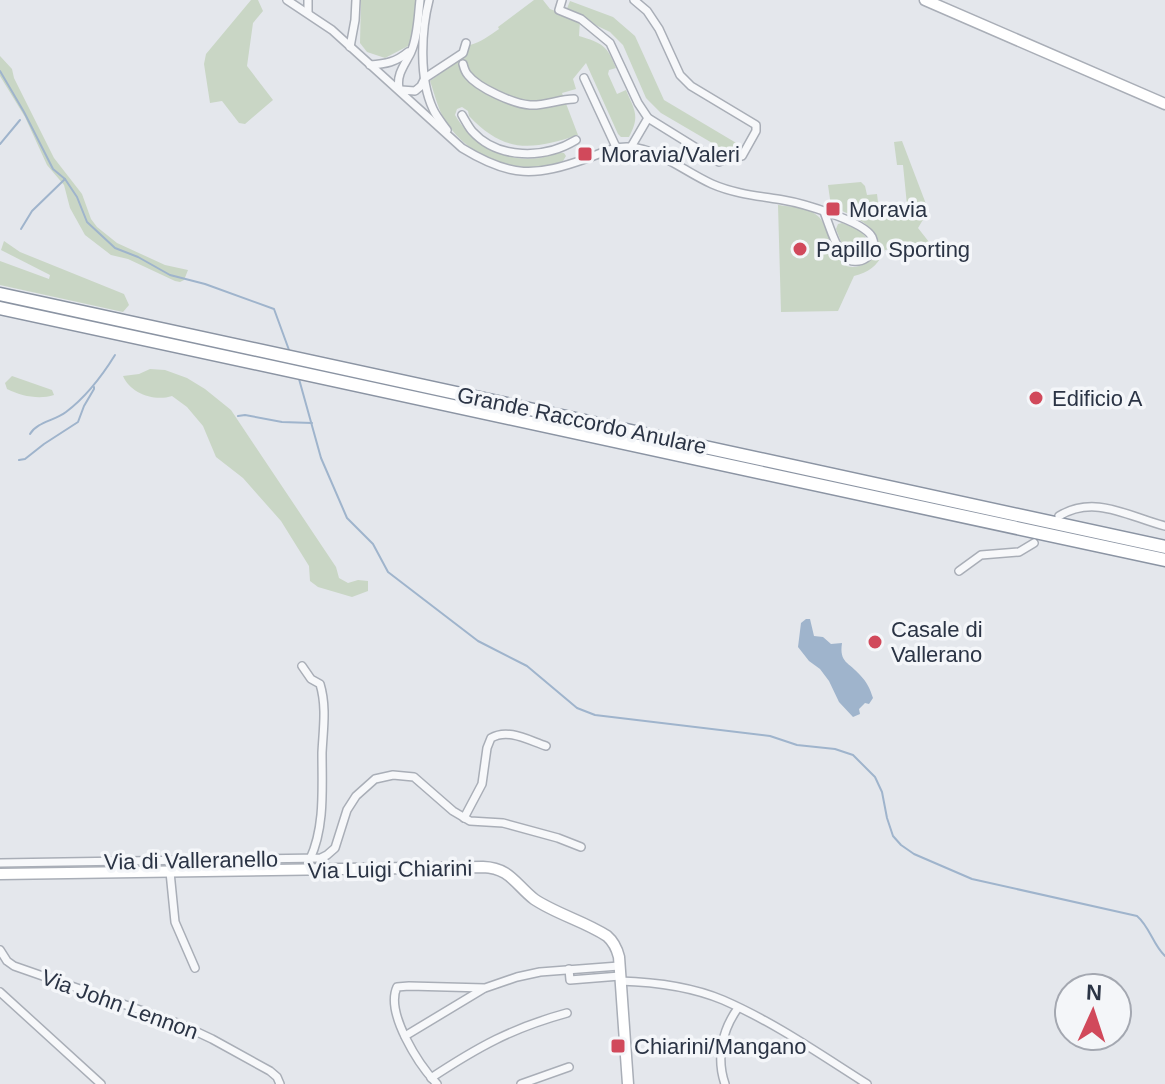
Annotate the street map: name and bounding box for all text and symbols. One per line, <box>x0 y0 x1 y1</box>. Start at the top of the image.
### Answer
place label: Moravia/Valeri <box>601 142 740 167</box>
marker: Moravia/Valeri <box>576 145 594 163</box>
place label: Moravia <box>849 197 928 222</box>
marker: Moravia <box>824 200 842 218</box>
place label: Papillo Sporting <box>816 237 970 262</box>
marker: Papillo Sporting <box>791 240 809 258</box>
street label: Grande Raccordo Anulare <box>455 382 709 459</box>
place label: Edificio A <box>1052 386 1143 411</box>
marker: Edificio A <box>1027 389 1045 407</box>
place label: Casale di Vallerano <box>891 617 983 667</box>
marker: Casale di Vallerano <box>866 633 884 651</box>
street label: Via di Valleranello <box>104 846 278 875</box>
street label: Via Luigi Chiarini <box>307 856 473 883</box>
street label: Via John Lennon <box>38 965 202 1044</box>
north arrow <box>1053 972 1133 1052</box>
text: N <box>1085 980 1103 1005</box>
place label: Chiarini/Mangano <box>634 1034 806 1059</box>
marker: Chiarini/Mangano <box>609 1037 627 1055</box>

